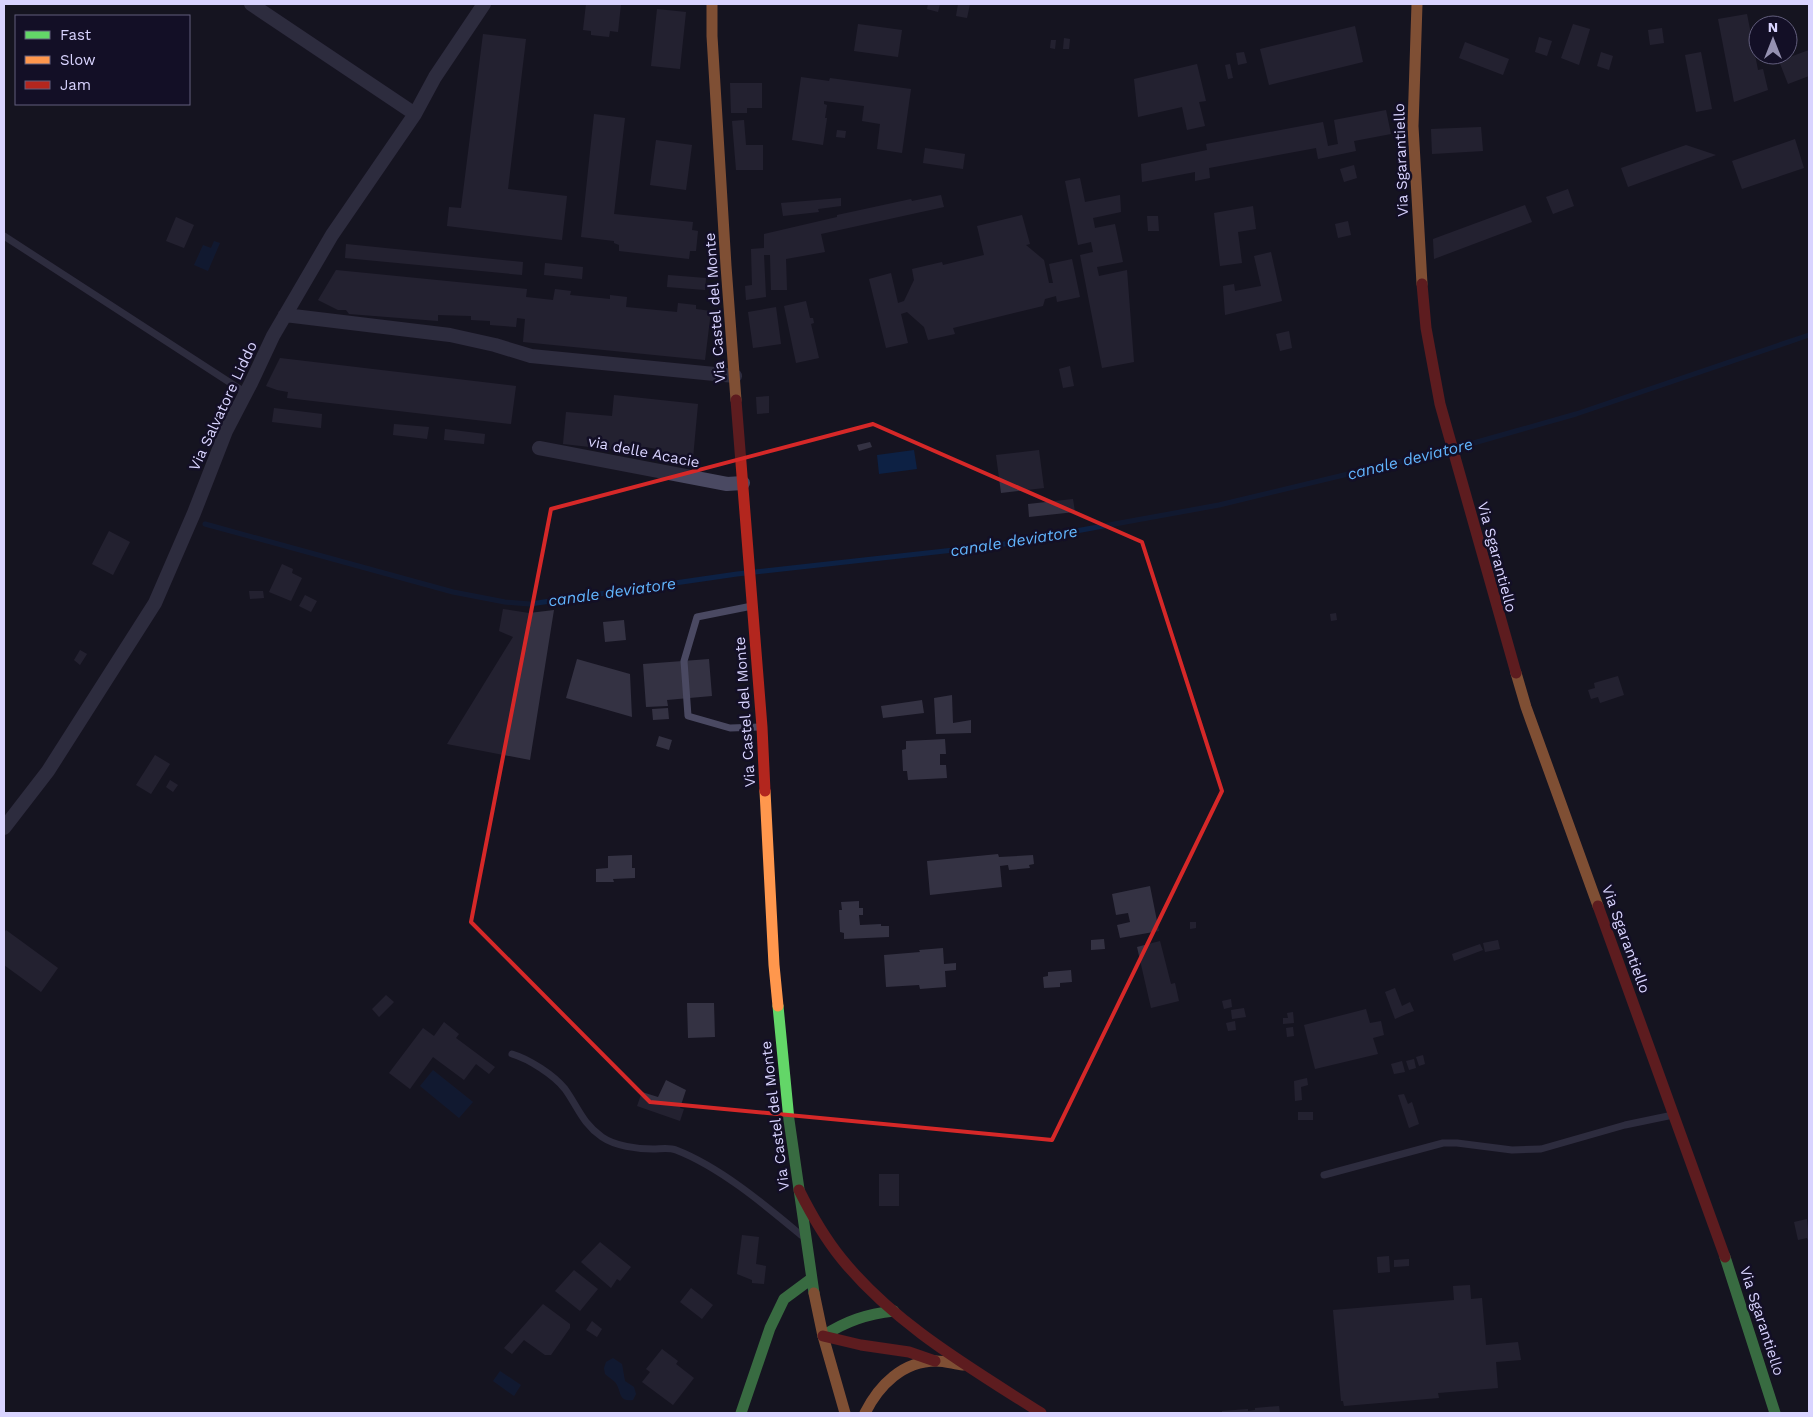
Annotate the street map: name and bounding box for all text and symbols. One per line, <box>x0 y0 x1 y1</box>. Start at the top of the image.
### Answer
legend <box>15 15 190 105</box>
north arrow <box>1748 15 1798 65</box>
text: N <box>1768 19 1778 35</box>
text: Fast <box>60 26 92 44</box>
text: Slow <box>60 51 96 69</box>
text: Jam <box>60 76 91 94</box>
street label: Via Sgarantiello <box>1390 103 1412 217</box>
street label: Via Castel del Monte <box>701 232 729 384</box>
street label: Via Salvatore Liddo <box>185 338 261 474</box>
street label: via delle Acacie <box>587 432 701 472</box>
water label: canale deviatore <box>1345 434 1475 484</box>
street label: Via Sgarantiello <box>1474 500 1520 614</box>
water label: canale deviatore <box>949 522 1079 560</box>
water label: canale deviatore <box>547 574 677 610</box>
street label: Via Castel del Monte <box>731 636 759 788</box>
street label: Via Sgarantiello <box>1598 883 1654 995</box>
street label: Via Castel del Monte <box>757 1040 793 1192</box>
street label: Via Sgarantiello <box>1736 1264 1788 1378</box>

